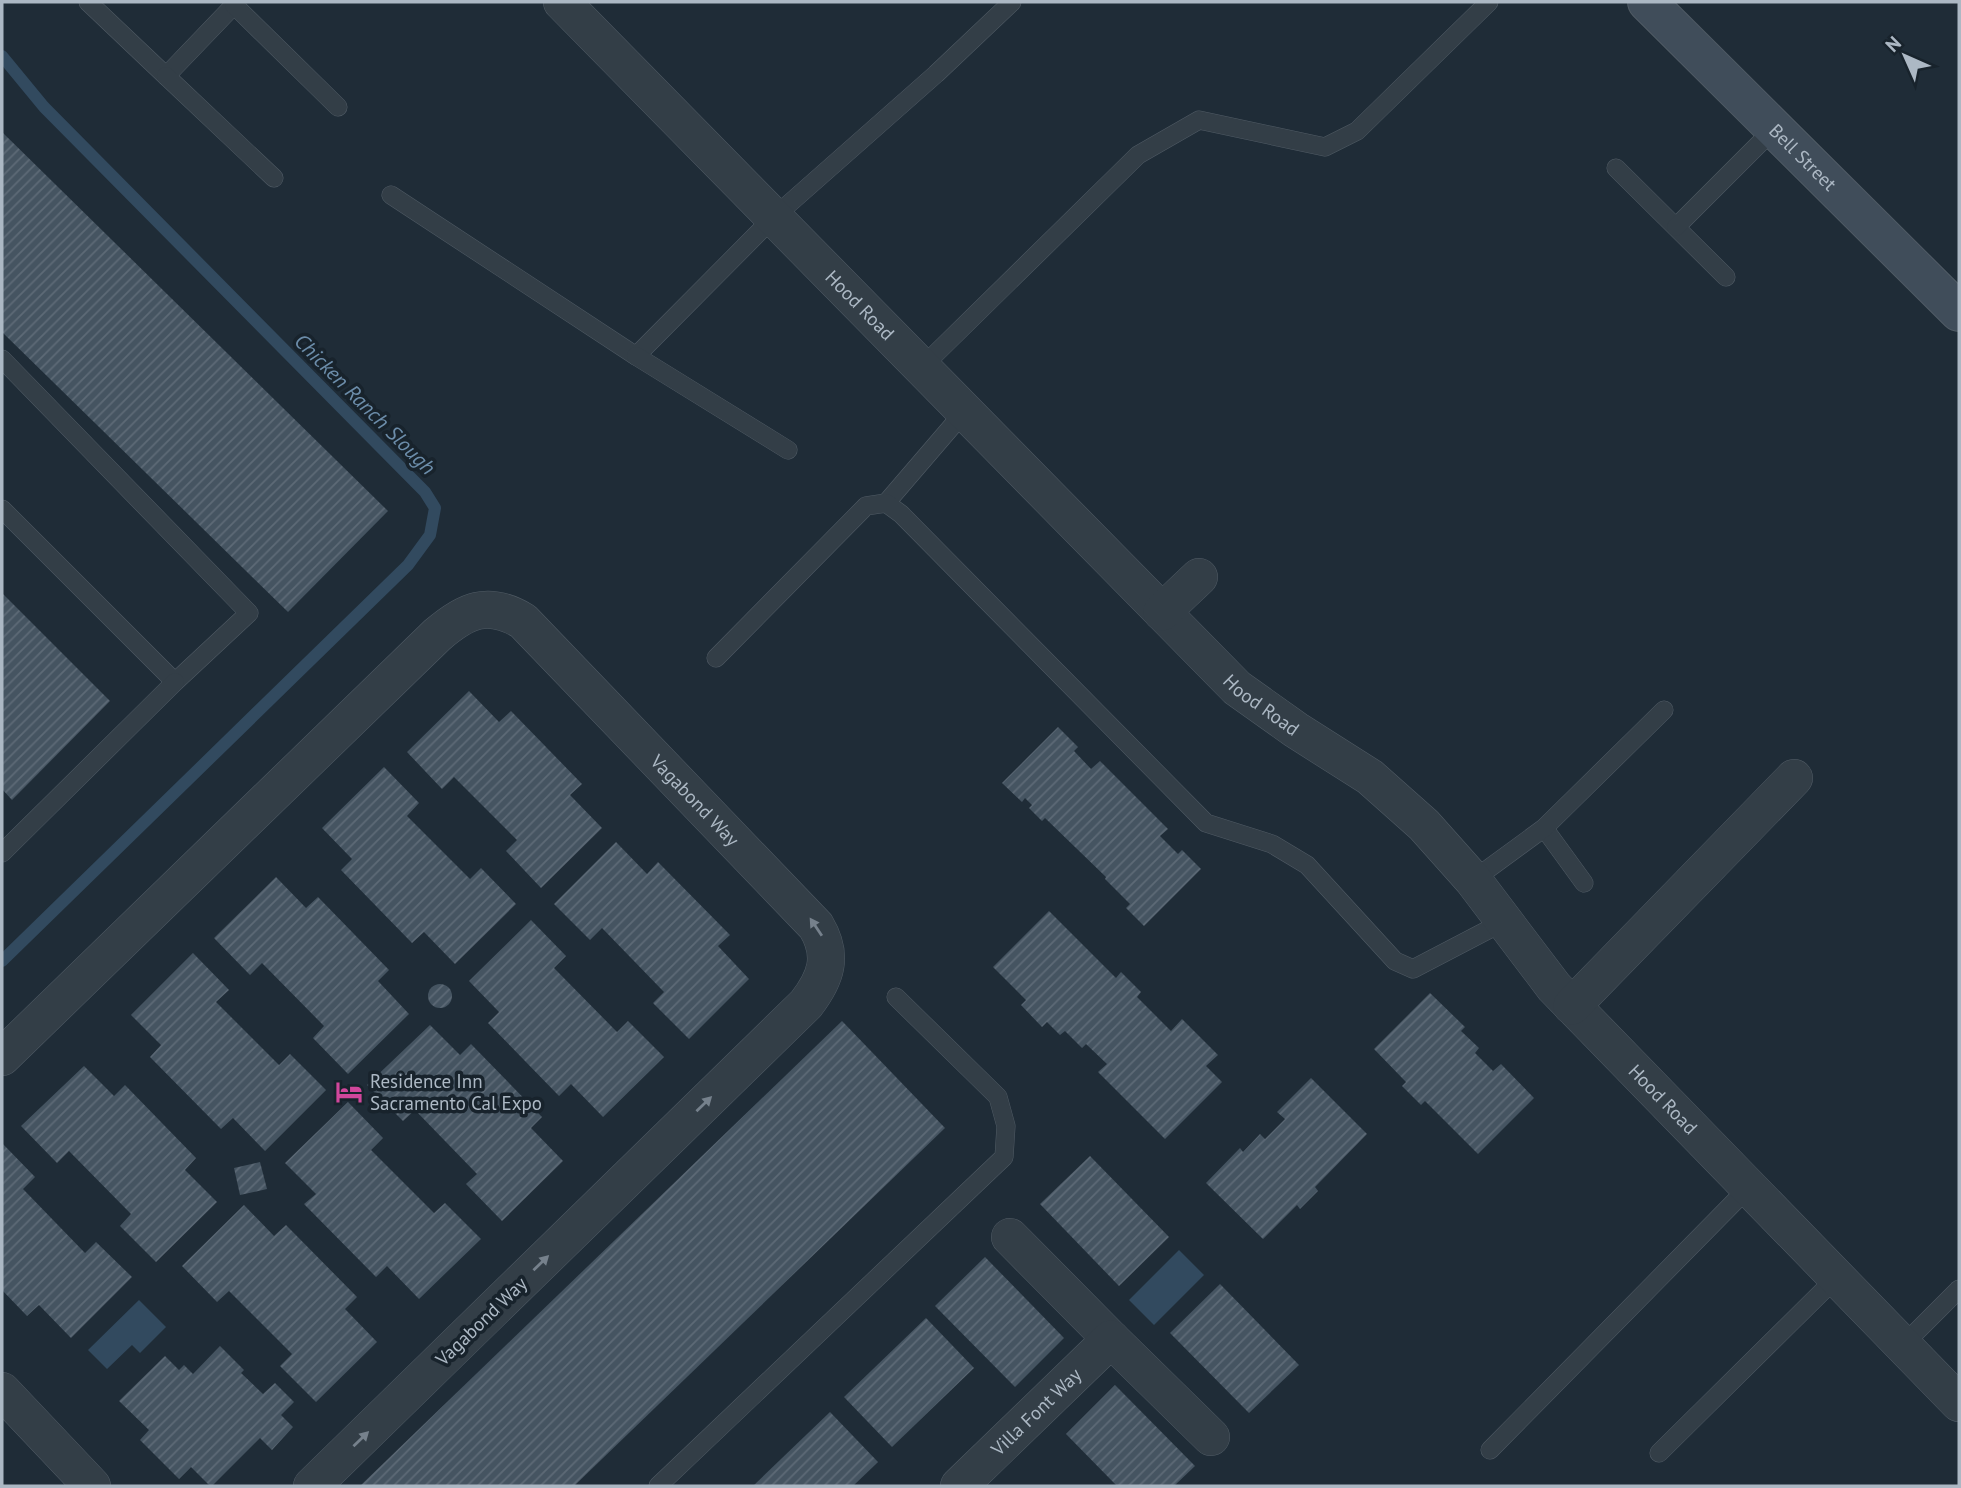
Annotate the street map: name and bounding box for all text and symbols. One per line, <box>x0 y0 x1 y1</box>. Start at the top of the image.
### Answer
north arrow <box>1870 21 1940 91</box>
text: N <box>1880 31 1906 57</box>
street label: Bell Street <box>1764 118 1842 196</box>
street label: Hood Road <box>820 265 900 345</box>
water label: Chicken Ranch Slough <box>289 328 441 480</box>
street label: Hood Road <box>1218 669 1304 741</box>
street label: Vagabond Way <box>645 749 745 851</box>
one-way arrow <box>809 918 823 936</box>
street label: Hood Road <box>1624 1059 1703 1139</box>
place label: Residence Inn Sacramento Cal Expo <box>370 1069 542 1115</box>
hotel icon: Residence Inn Sacramento Cal Expo <box>334 1077 364 1107</box>
one-way arrow <box>695 1096 712 1112</box>
one-way arrow <box>532 1255 549 1271</box>
street label: Vagabond Way <box>430 1271 532 1371</box>
street label: Villa Font Way <box>985 1362 1086 1461</box>
one-way arrow <box>352 1430 369 1447</box>

